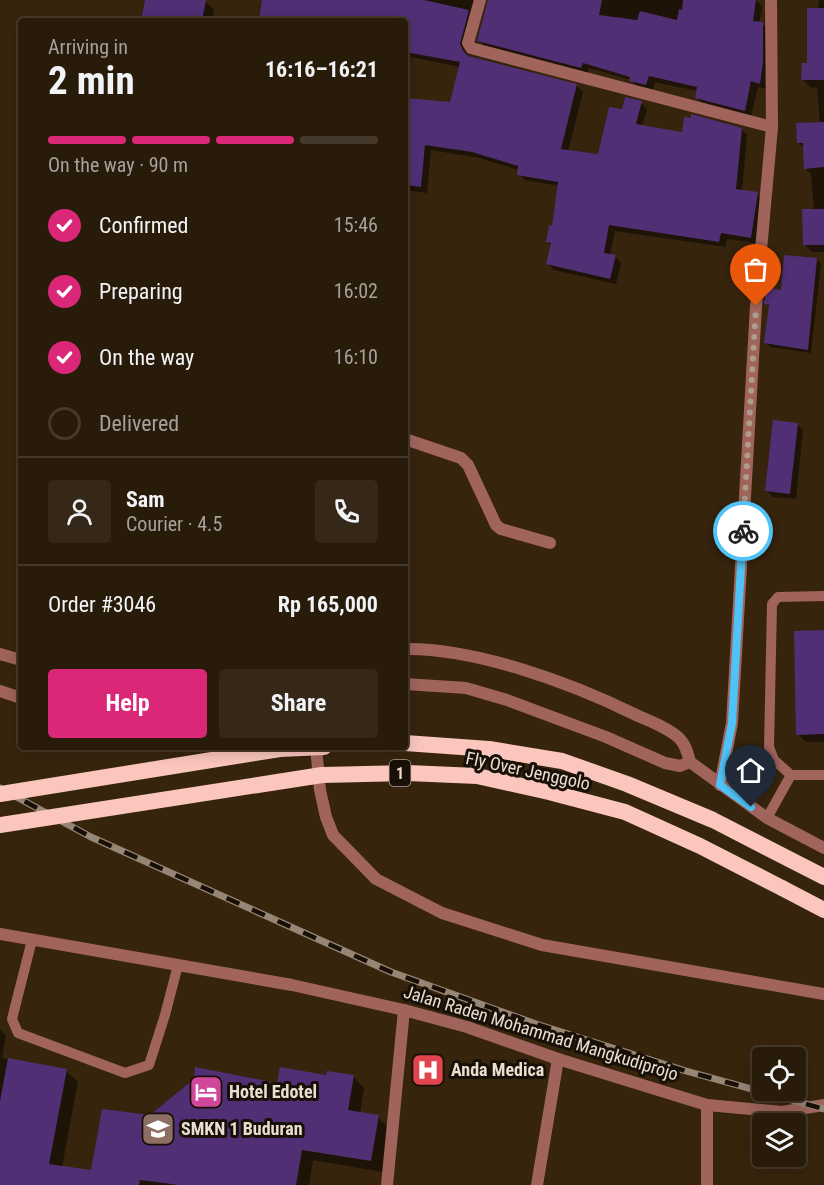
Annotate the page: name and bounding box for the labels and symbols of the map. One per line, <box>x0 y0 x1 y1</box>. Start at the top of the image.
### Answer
pin <box>730 244 781 306</box>
courier <box>713 501 773 561</box>
pin <box>725 745 776 807</box>
street label: Fly Over Jenggolo <box>464 747 592 794</box>
road number: 1 <box>390 760 410 786</box>
street label: Jalan Raden Mohammad Mangkudiprojo <box>401 981 681 1084</box>
hospital icon: Anda Medica <box>410 1052 446 1088</box>
place label: Anda Medica <box>451 1059 544 1080</box>
hotel icon: Hotel Edotel <box>188 1074 224 1110</box>
place label: Hotel Edotel <box>229 1081 317 1102</box>
school or university icon: SMKN 1 Buduran <box>140 1111 176 1147</box>
place label: SMKN 1 Buduran <box>181 1118 303 1139</box>

